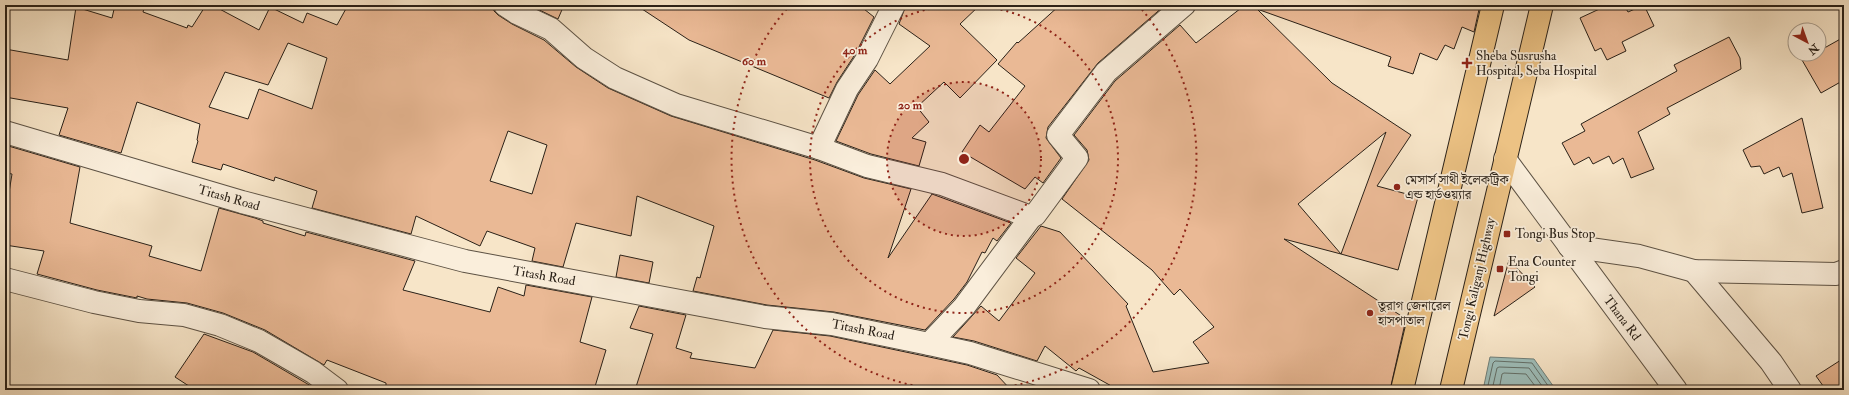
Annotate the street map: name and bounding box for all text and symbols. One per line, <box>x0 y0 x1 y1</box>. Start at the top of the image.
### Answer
north arrow <box>1787 22 1827 62</box>
text: N <box>1804 40 1822 58</box>
text: 40 m <box>842 43 868 58</box>
place label: Sheba Susrusha Hospital, Seba Hospital <box>1476 48 1598 80</box>
text: 60 m <box>742 54 767 69</box>
marker: Sheba Susrusha Hospital, Seba Hospital <box>1461 57 1473 69</box>
text: 20 m <box>898 98 923 113</box>
centre of rings <box>957 152 971 166</box>
place label: মেসার্স সাথী ইলেকট্রিক এন্ড হার্ডওয়্যার <box>1405 172 1509 203</box>
street label: Titash Road <box>196 182 262 215</box>
marker: মেসার্স সাথী ইলেকট্রিক এন্ড হার্ডওয়্যার <box>1392 182 1402 192</box>
street label: Tongi Kaliganj Highway <box>1455 216 1500 342</box>
place label: Tongi Bus Stop <box>1515 226 1596 243</box>
marker: Tongi Bus Stop <box>1502 229 1512 239</box>
place label: Ena Counter Tongi <box>1508 254 1576 285</box>
street label: Titash Road <box>511 263 577 290</box>
marker: Ena Counter Tongi <box>1495 264 1505 274</box>
street label: Thana Rd <box>1600 292 1644 344</box>
place label: তুরাগ জেনারেল হাসপাতাল <box>1377 298 1451 329</box>
marker: তুরাগ জেনারেল হাসপাতাল <box>1365 308 1375 318</box>
street label: Titash Road <box>830 316 896 344</box>

